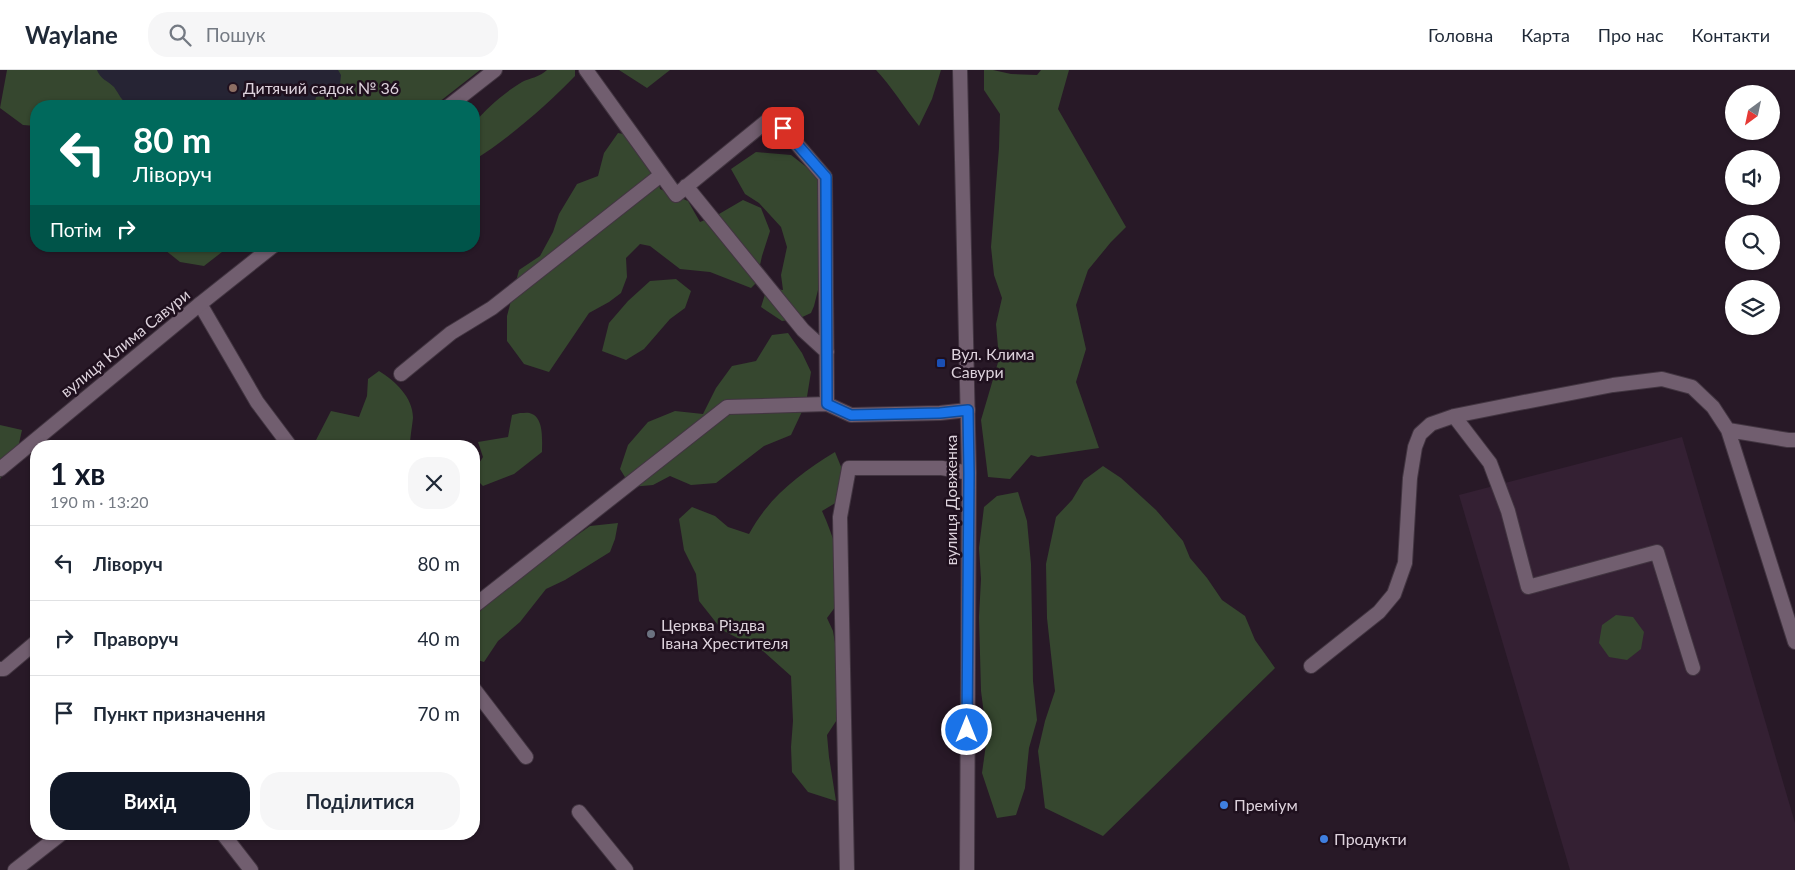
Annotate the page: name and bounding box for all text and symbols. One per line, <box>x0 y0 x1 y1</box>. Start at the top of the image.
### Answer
search box <box>148 12 498 57</box>
text: Waylane <box>25 20 118 49</box>
icon: search <box>166 21 194 49</box>
text: Пошук <box>206 23 265 46</box>
text: Головна <box>1428 24 1493 46</box>
text: Карта <box>1521 24 1570 46</box>
text: Про нас <box>1598 24 1664 46</box>
text: Контакти <box>1692 24 1770 46</box>
place label: Дитячий садок № 36 <box>243 78 399 97</box>
marker: Дитячий садок № 36 <box>227 82 239 94</box>
north arrow <box>1725 85 1780 140</box>
map controls <box>1725 85 1780 335</box>
pin <box>762 107 804 149</box>
icon: arrive <box>769 114 797 142</box>
text: 80 m <box>133 118 211 160</box>
icon: left <box>50 120 115 185</box>
button: sound <box>1725 150 1780 205</box>
text: Ліворуч <box>133 160 212 187</box>
icon: right <box>112 215 140 243</box>
button: search <box>1725 215 1780 270</box>
text: Потім <box>50 218 102 241</box>
button: layers <box>1725 280 1780 335</box>
street label: вулиця Клима Савури <box>56 285 193 401</box>
place label: Вул. Клима Савури <box>951 344 1034 381</box>
marker: Вул. Клима Савури <box>935 357 947 369</box>
street label: вулиця Довженка <box>941 435 960 565</box>
text: 1 хв <box>50 455 105 491</box>
button: close <box>408 457 460 509</box>
text: 190 m · 13:20 <box>50 492 149 511</box>
icon: left <box>50 549 78 577</box>
text: Ліворуч <box>93 552 163 575</box>
text: 80 m <box>417 552 460 575</box>
place label: Церква Різдва Івана Хрестителя <box>661 615 788 652</box>
icon: right <box>50 624 78 652</box>
text: Праворуч <box>93 627 178 650</box>
text: 40 m <box>417 627 460 650</box>
marker: Церква Різдва Івана Хрестителя <box>645 628 657 640</box>
icon: arrive <box>50 699 78 727</box>
text: Пункт призначення <box>93 702 266 725</box>
text: 70 m <box>417 702 460 725</box>
position arrow <box>940 703 992 755</box>
button: Вихід <box>50 772 250 830</box>
button: Поділитися <box>260 772 460 830</box>
place label: Преміум <box>1234 795 1298 814</box>
marker: Преміум <box>1218 799 1230 811</box>
place label: Продукти <box>1334 829 1407 848</box>
marker: Продукти <box>1318 833 1330 845</box>

